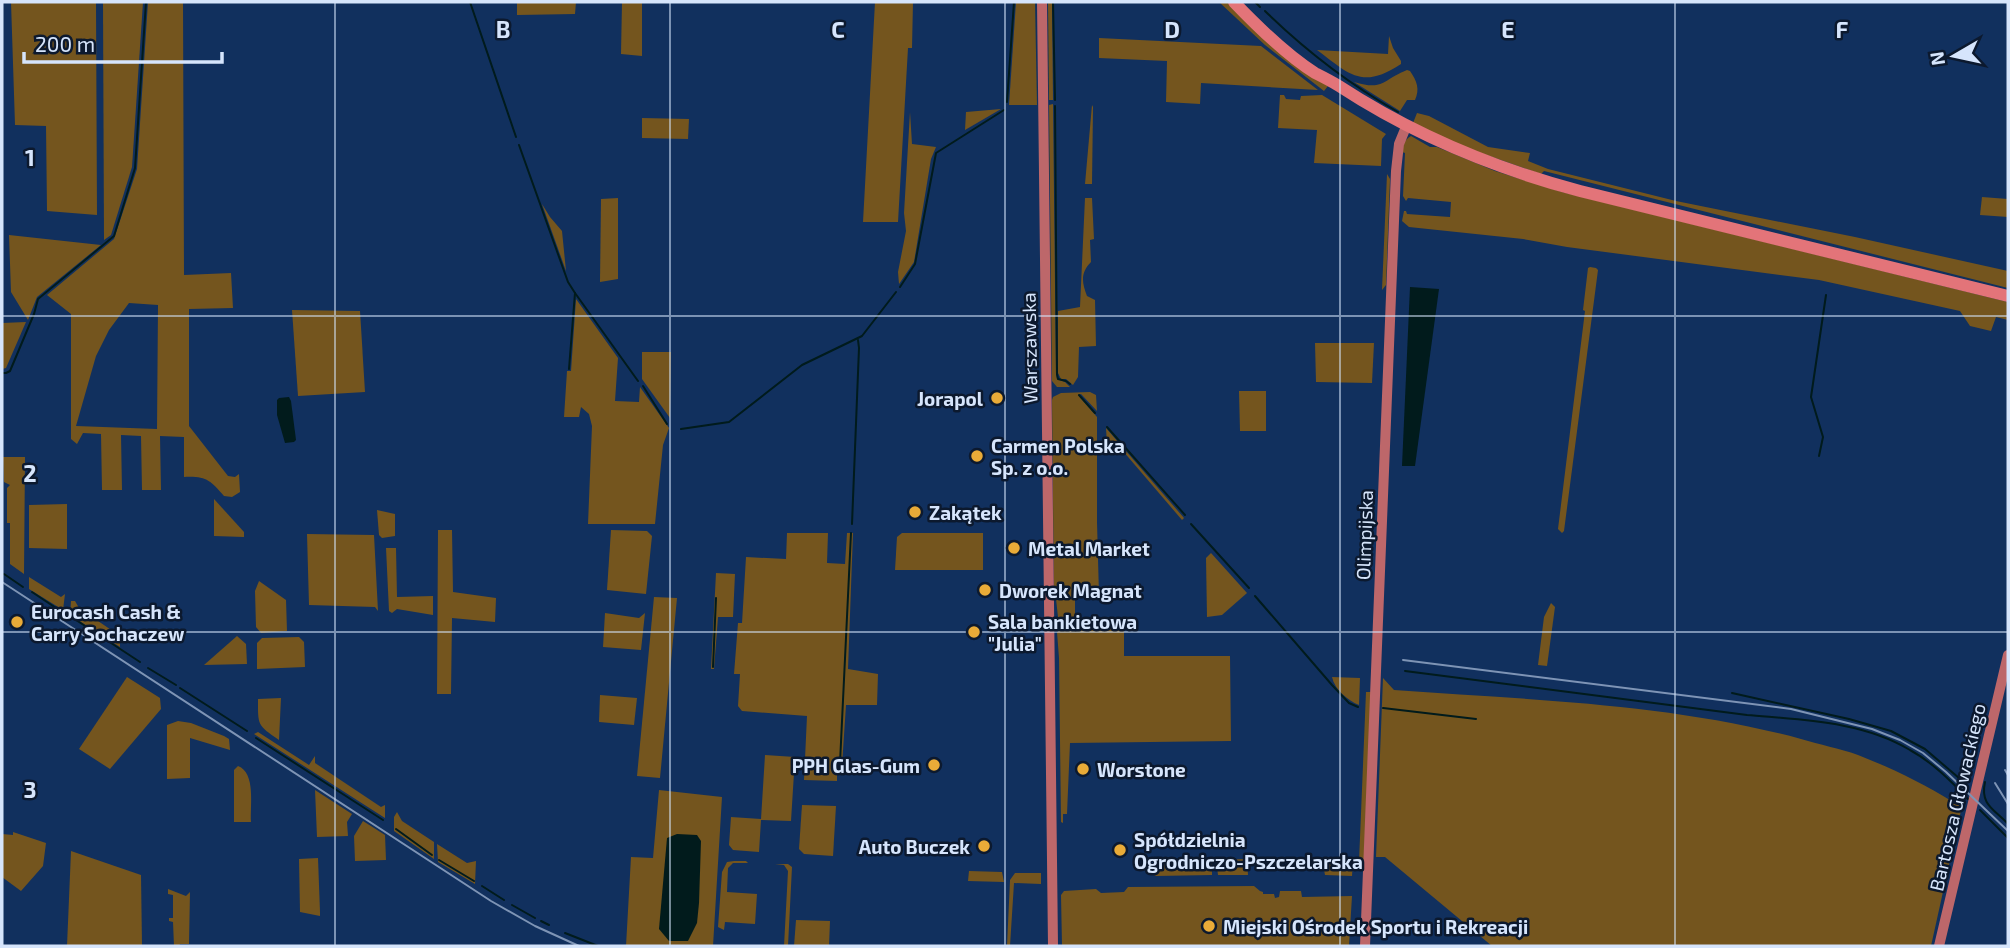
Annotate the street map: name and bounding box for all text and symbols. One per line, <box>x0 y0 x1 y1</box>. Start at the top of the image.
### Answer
text: B <box>496 15 510 43</box>
text: C <box>831 15 845 43</box>
text: D <box>1164 15 1180 43</box>
text: E <box>1501 15 1515 43</box>
text: F <box>1836 15 1849 43</box>
scale bar <box>24 21 222 65</box>
north arrow <box>1919 21 1989 91</box>
text: 200 m <box>35 31 95 56</box>
text: N <box>1924 50 1949 67</box>
text: 1 <box>25 143 35 171</box>
street label: Warszawska <box>1017 292 1041 404</box>
place label: Jorapol <box>917 387 984 410</box>
marker: Jorapol <box>989 390 1005 406</box>
place label: Carmen Polska Sp. z o.o. <box>991 434 1125 479</box>
marker: Carmen Polska Sp. z o.o. <box>969 448 985 464</box>
text: 2 <box>23 459 37 487</box>
street label: Olimpijska <box>1351 490 1377 580</box>
place label: Zakątek <box>929 501 1002 524</box>
marker: Zakątek <box>907 504 923 520</box>
place label: Metal Market <box>1028 537 1150 560</box>
marker: Metal Market <box>1006 540 1022 556</box>
place label: Dworek Magnat <box>999 579 1142 602</box>
marker: Dworek Magnat <box>977 582 993 598</box>
place label: Eurocash Cash & Carry Sochaczew <box>31 600 184 646</box>
place label: Sala bankietowa "Julia" <box>988 610 1137 655</box>
marker: Eurocash Cash & Carry Sochaczew <box>9 614 25 630</box>
marker: Sala bankietowa "Julia" <box>966 624 982 640</box>
street label: Bartosza Głowackiego <box>1924 701 1990 893</box>
place label: PPH Glas-Gum <box>792 754 920 777</box>
marker: PPH Glas-Gum <box>926 757 942 773</box>
place label: Worstone <box>1097 758 1186 781</box>
marker: Worstone <box>1075 761 1091 777</box>
text: 3 <box>23 775 37 803</box>
place label: Spółdzielnia Ogrodniczo-Pszczelarska <box>1134 828 1363 873</box>
place label: Auto Buczek <box>859 835 970 858</box>
marker: Auto Buczek <box>976 838 992 854</box>
marker: Spółdzielnia Ogrodniczo-Pszczelarska <box>1112 842 1128 858</box>
place label: Miejski Ośrodek Sportu i Rekreacji <box>1223 915 1528 938</box>
marker: Miejski Ośrodek Sportu i Rekreacji <box>1201 918 1217 934</box>

